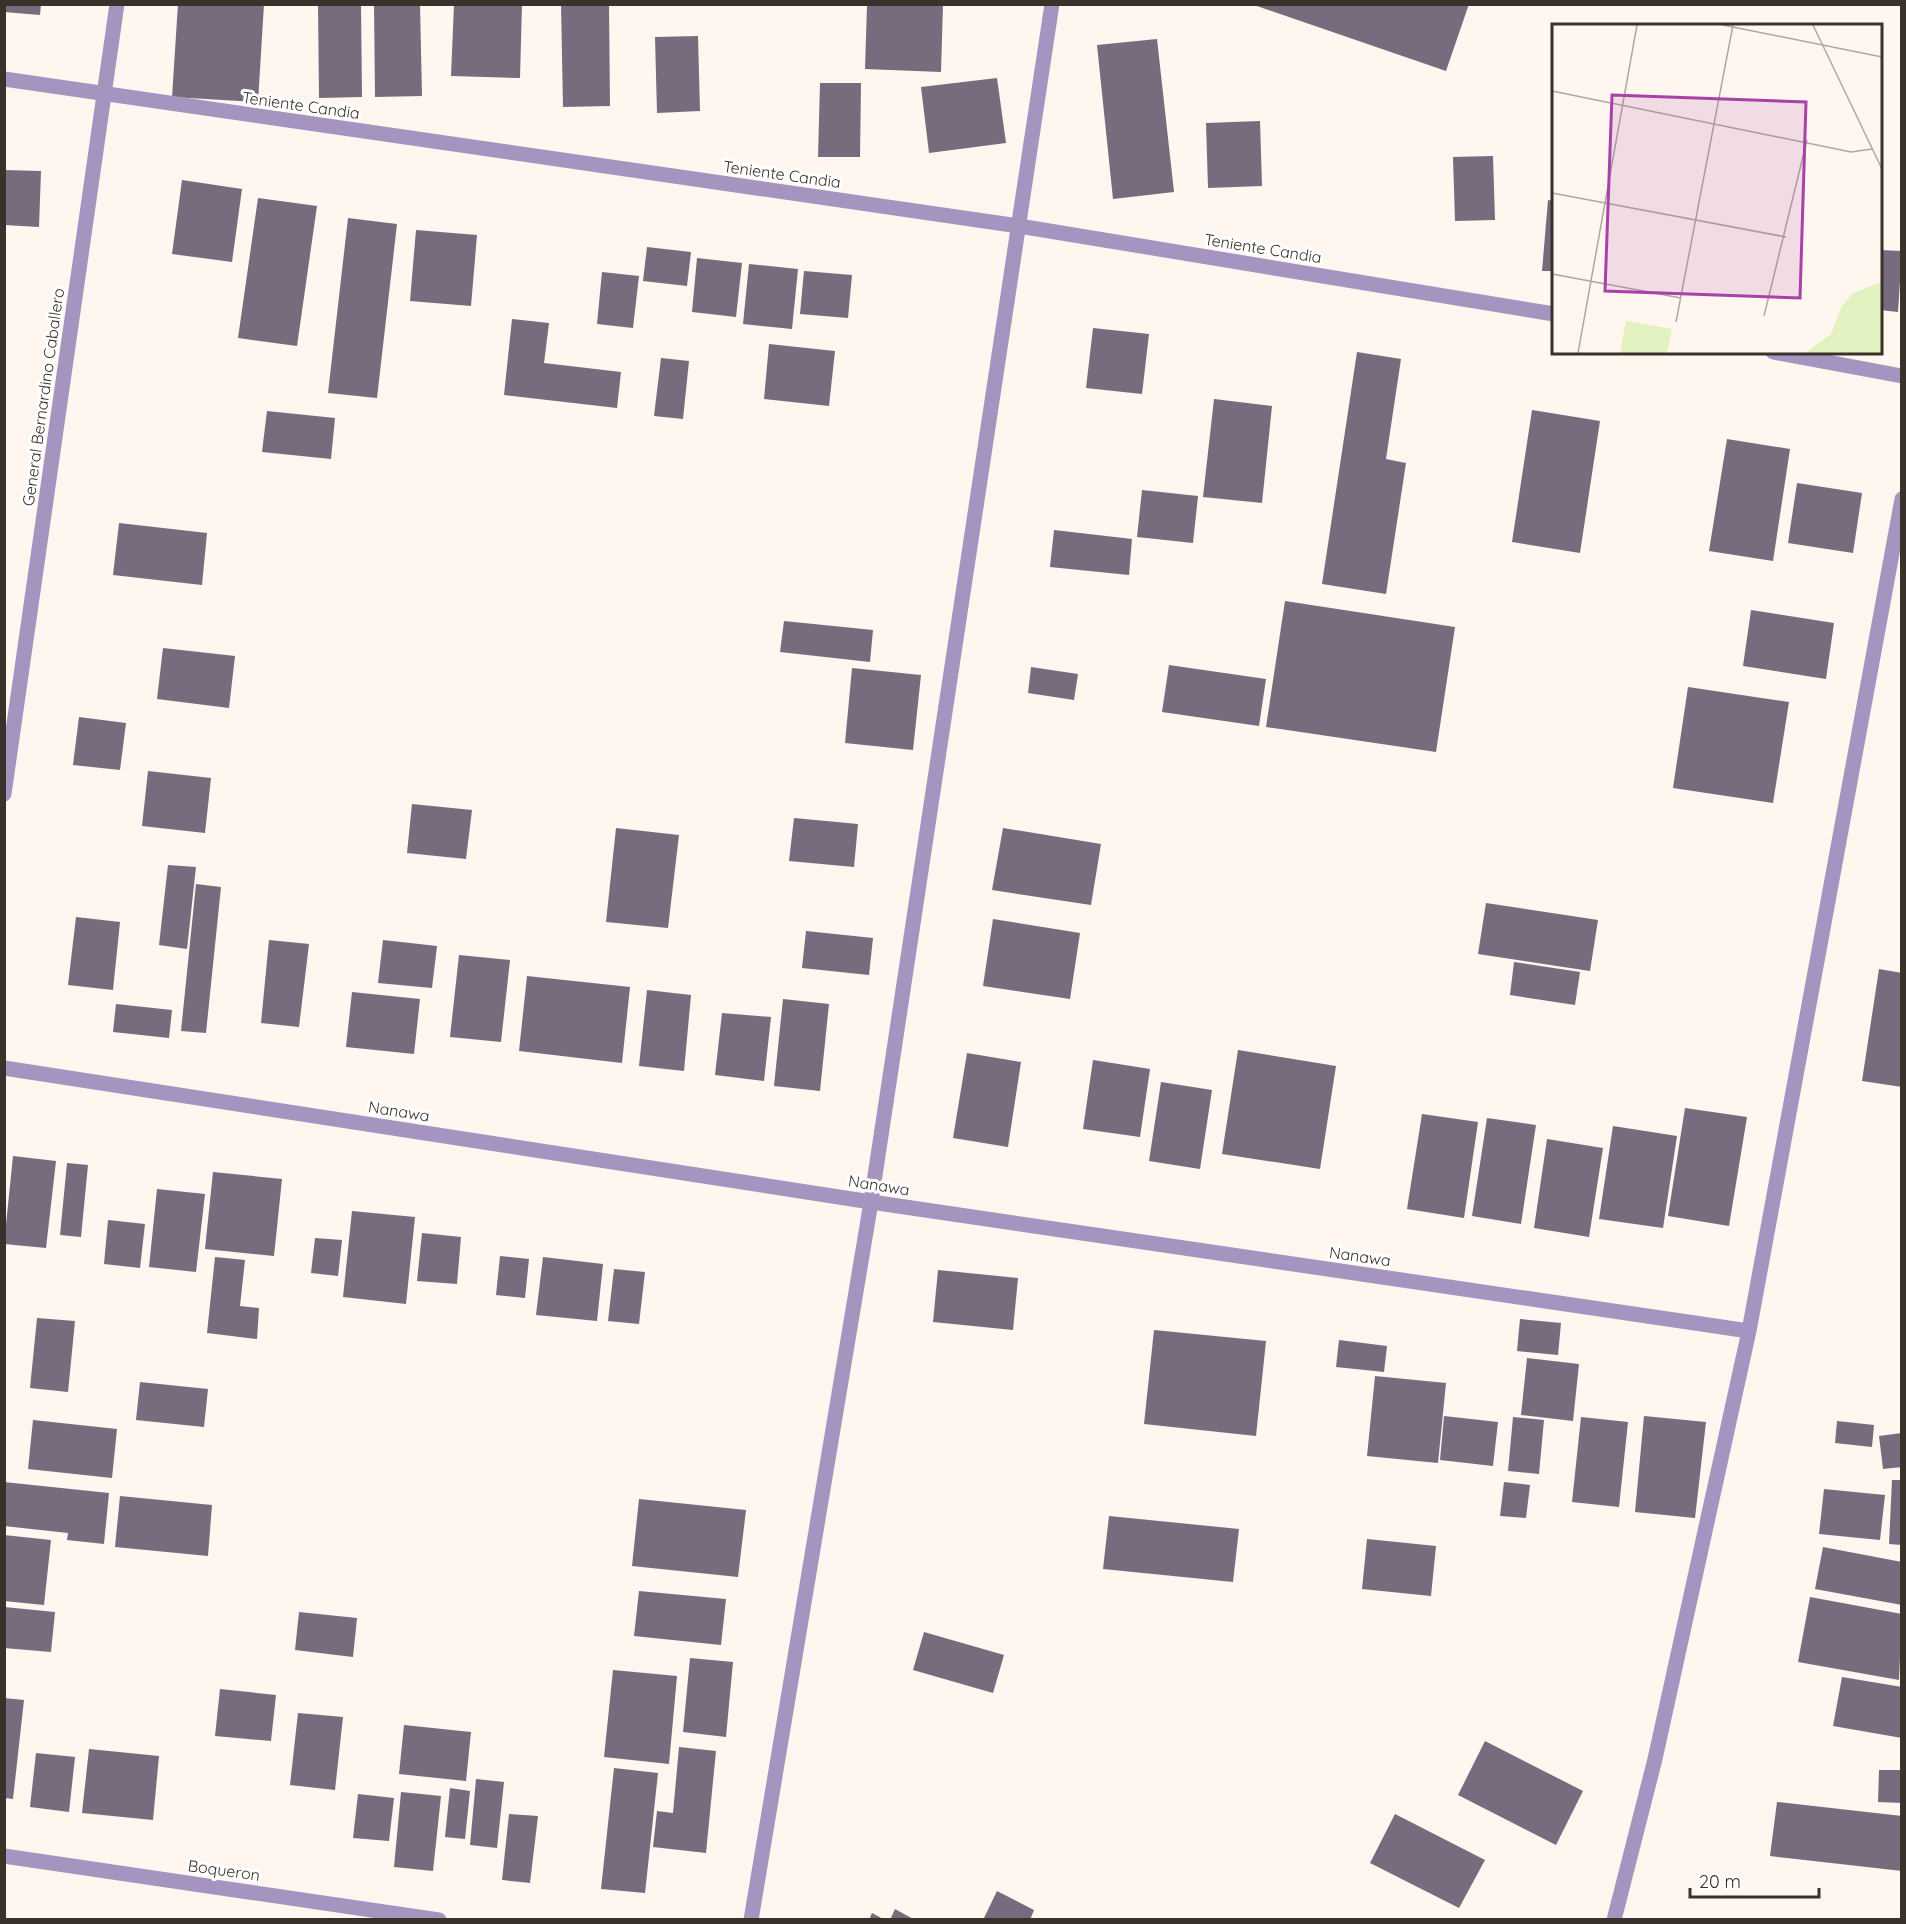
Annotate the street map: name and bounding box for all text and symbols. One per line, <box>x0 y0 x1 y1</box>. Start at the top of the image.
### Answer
inset map <box>1552 24 1882 354</box>
street label: Teniente Candia <box>241 87 361 123</box>
street label: Teniente Candia <box>722 156 842 192</box>
street label: Teniente Candia <box>1203 229 1323 267</box>
street label: General Bernardino Caballero <box>18 287 68 507</box>
street label: Nanawa <box>367 1096 431 1126</box>
street label: Nanawa <box>847 1170 911 1200</box>
street label: Nanawa <box>1328 1242 1392 1270</box>
street label: Boqueron <box>187 1855 261 1885</box>
scale bar <box>1690 1861 1819 1899</box>
text: 20 m <box>1699 1870 1741 1893</box>

